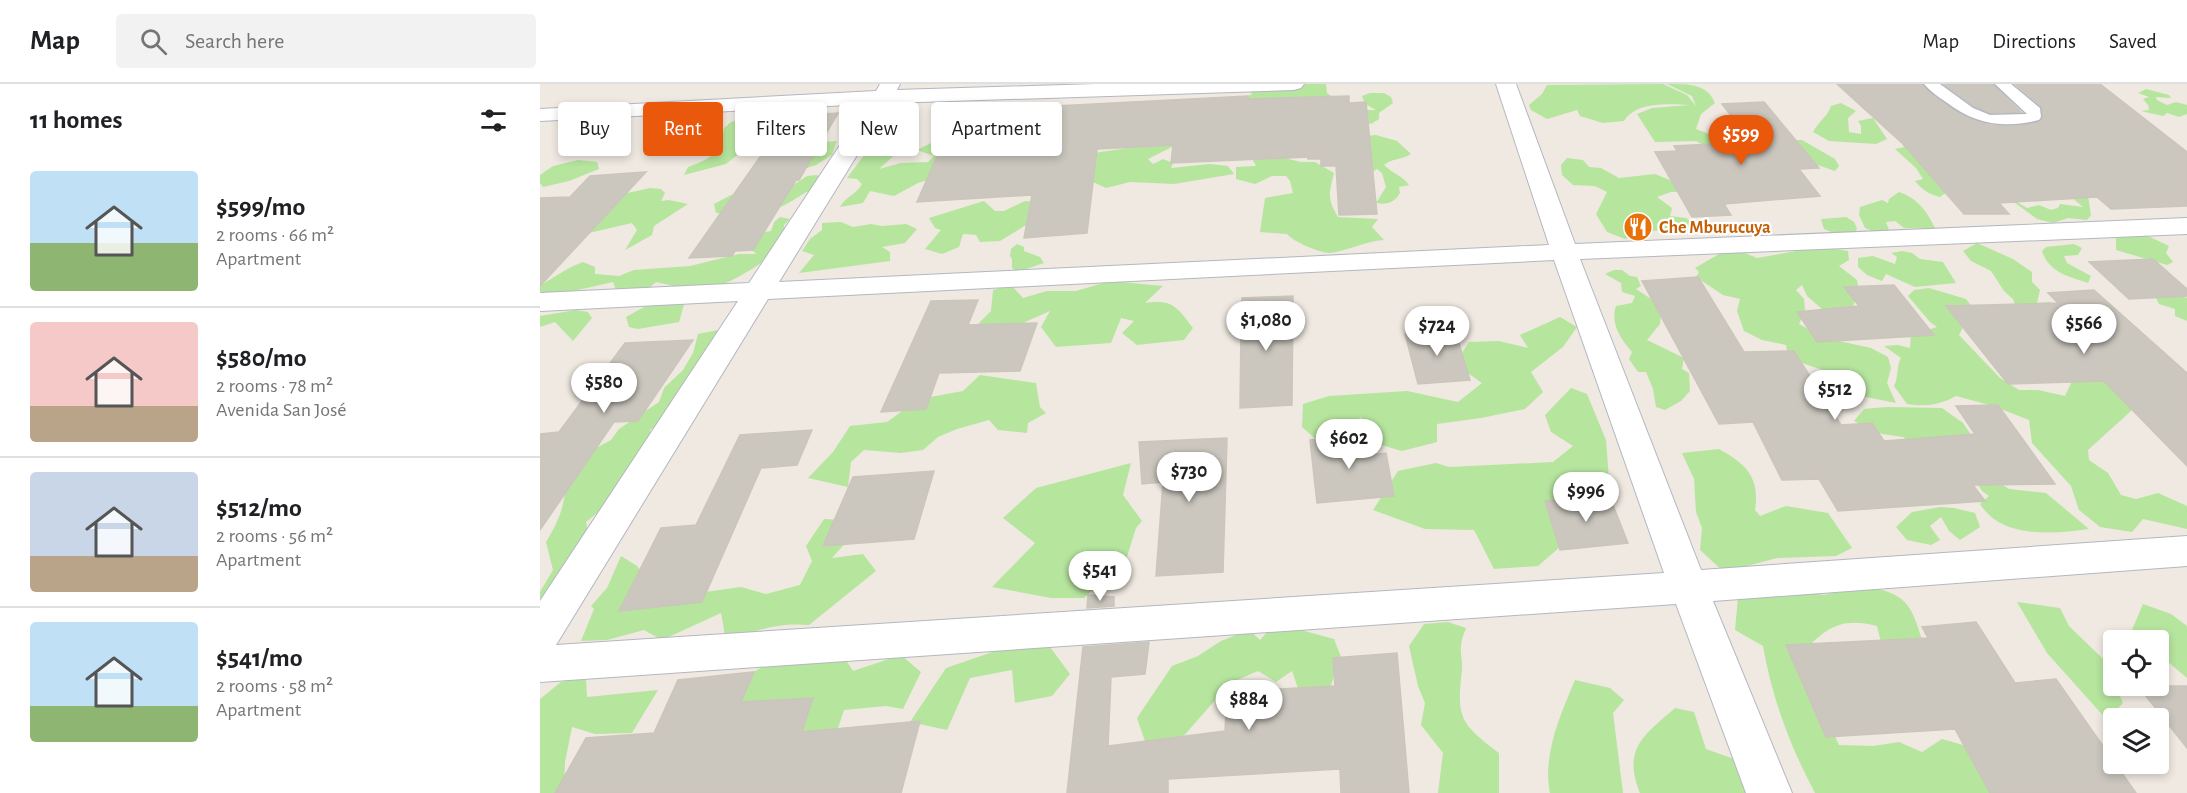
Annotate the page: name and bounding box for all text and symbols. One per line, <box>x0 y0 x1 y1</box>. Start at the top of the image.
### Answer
search box <box>116 14 536 68</box>
icon: search <box>137 25 170 58</box>
text: Map <box>30 27 80 55</box>
text: Search here <box>185 30 284 52</box>
text: Map <box>1923 31 1959 52</box>
text: Directions <box>1992 31 2076 52</box>
text: Saved <box>2109 31 2157 52</box>
chip: Buy <box>558 102 631 156</box>
chip: Rent <box>643 102 723 156</box>
chip: Filters <box>735 102 827 156</box>
chip: New <box>839 102 919 156</box>
chip: Apartment <box>931 102 1062 156</box>
icon: filters <box>477 104 510 137</box>
text: 11 homes <box>30 107 122 133</box>
pin: $599 <box>1705 115 1777 166</box>
text: $599 <box>1723 124 1759 144</box>
text: $599/mo <box>216 194 305 220</box>
icon: home <box>78 195 150 267</box>
restaurant icon: Che Mburucuya <box>1622 211 1654 243</box>
place label: Che Mburucuya <box>1659 219 1771 237</box>
text: 2 rooms · 66 m² <box>216 225 334 245</box>
text: Apartment <box>216 249 301 269</box>
pin: $1,080 <box>1217 301 1315 352</box>
pin: $566 <box>2048 304 2120 355</box>
pin: $724 <box>1401 306 1473 357</box>
text: $1,080 <box>1240 310 1292 330</box>
text: $566 <box>2066 313 2102 333</box>
text: $724 <box>1418 315 1456 335</box>
text: $580/mo <box>216 345 307 371</box>
icon: home <box>78 346 150 418</box>
pin: $580 <box>568 363 640 414</box>
pin: $512 <box>1799 370 1871 421</box>
text: $580 <box>585 372 623 392</box>
text: 2 rooms · 78 m² <box>216 376 333 396</box>
text: $512 <box>1818 379 1852 399</box>
text: Avenida San José <box>216 400 347 420</box>
pin: $602 <box>1313 419 1385 470</box>
text: $602 <box>1330 428 1368 448</box>
pin: $730 <box>1153 452 1225 503</box>
text: $730 <box>1171 461 1207 481</box>
pin: $996 <box>1550 472 1622 523</box>
text: $996 <box>1567 481 1605 501</box>
text: $512/mo <box>216 495 302 521</box>
icon: home <box>78 496 150 568</box>
text: 2 rooms · 56 m² <box>216 526 333 546</box>
text: Apartment <box>216 550 301 570</box>
pin: $541 <box>1064 551 1136 602</box>
text: $541 <box>1083 560 1117 580</box>
map controls <box>2103 630 2169 774</box>
button: locate <box>2103 630 2169 696</box>
text: $541/mo <box>216 645 303 671</box>
icon: home <box>78 646 150 718</box>
text: 2 rooms · 58 m² <box>216 676 333 696</box>
pin: $884 <box>1213 680 1285 731</box>
text: $884 <box>1230 689 1268 709</box>
text: Apartment <box>216 700 301 720</box>
button: layers <box>2103 708 2169 774</box>

